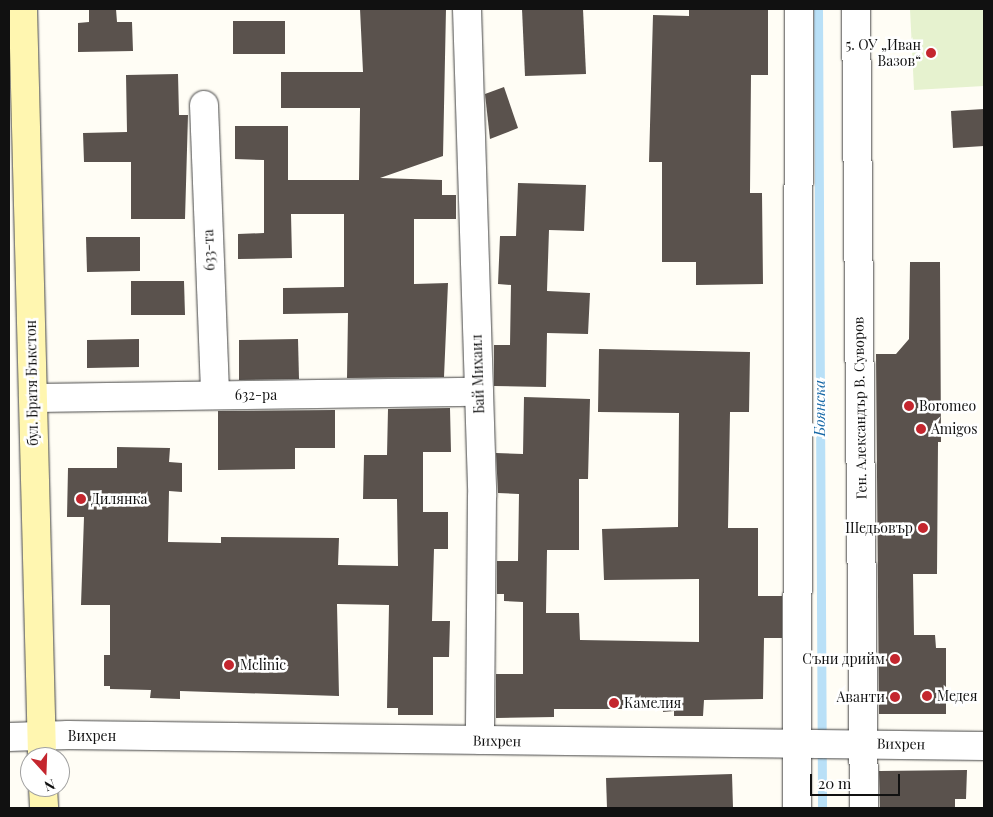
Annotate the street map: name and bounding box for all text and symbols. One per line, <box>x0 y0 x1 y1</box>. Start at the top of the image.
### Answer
place label: 5. ОУ „Иван Вазов“ <box>845 37 921 70</box>
marker: 5. ОУ „Иван Вазов“ <box>925 47 937 59</box>
street label: 633-та <box>200 229 218 271</box>
street label: Ген. Александър В. Суворов <box>850 316 870 500</box>
street label: бул. Братя Бъкстон <box>23 320 41 446</box>
street label: Бай Михаил <box>468 334 488 414</box>
water label: Боянска <box>811 380 829 436</box>
street label: 632-ра <box>235 387 277 403</box>
place label: Boromeo <box>919 398 976 414</box>
marker: Boromeo <box>903 400 915 412</box>
place label: Amigos <box>931 421 978 437</box>
marker: Amigos <box>915 423 927 435</box>
place label: Дилянка <box>91 491 148 507</box>
marker: Дилянка <box>75 493 87 505</box>
place label: Шедьовър <box>845 520 913 536</box>
marker: Шедьовър <box>917 522 929 534</box>
place label: Съни дрийм <box>802 651 885 667</box>
marker: Съни дрийм <box>889 653 901 665</box>
place label: Mclinic <box>240 657 286 673</box>
marker: Mclinic <box>222 658 236 672</box>
place label: Медея <box>937 688 977 704</box>
place label: Аванти <box>836 689 885 705</box>
marker: Медея <box>921 690 933 702</box>
marker: Аванти <box>889 691 901 703</box>
place label: Камелия <box>624 695 681 711</box>
marker: Камелия <box>608 697 620 709</box>
street label: Вихрен <box>68 728 116 744</box>
street label: Вихрен <box>473 732 521 750</box>
street label: Вихрен <box>877 735 925 753</box>
north arrow <box>20 747 70 797</box>
scale bar <box>813 764 903 796</box>
text: 20 m <box>818 773 851 793</box>
text: N <box>42 775 58 796</box>

